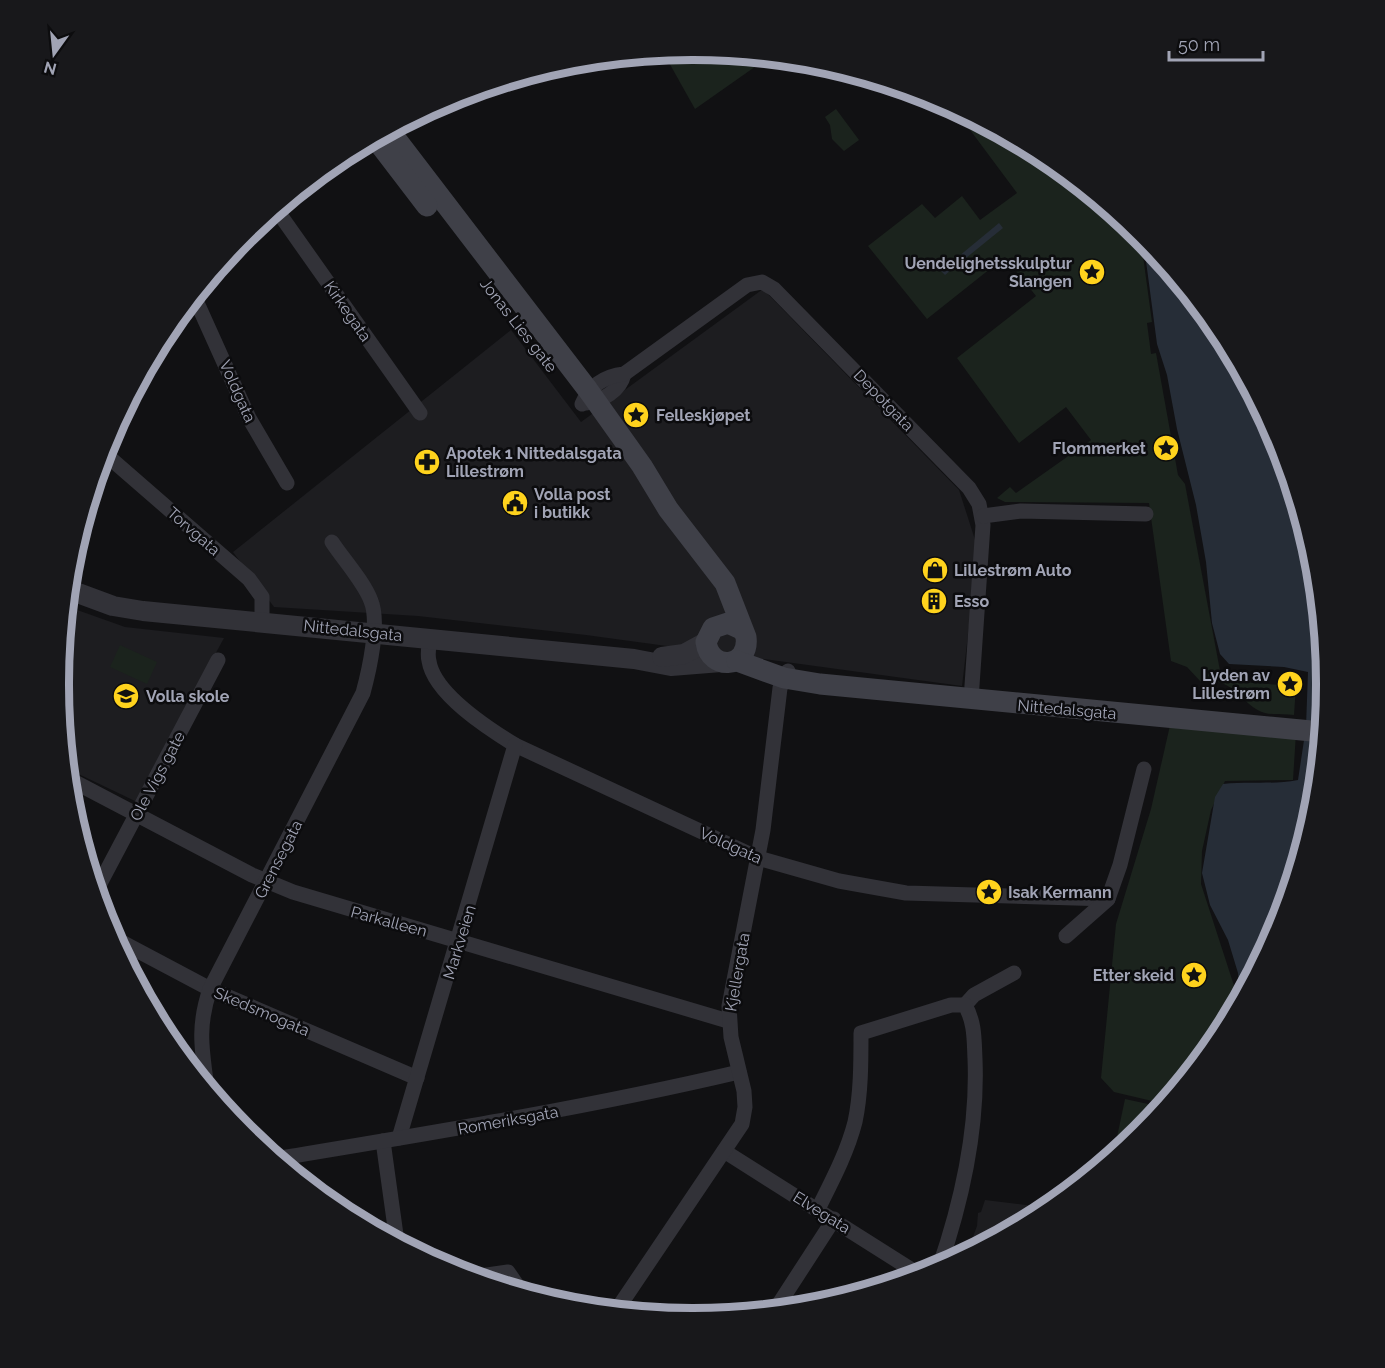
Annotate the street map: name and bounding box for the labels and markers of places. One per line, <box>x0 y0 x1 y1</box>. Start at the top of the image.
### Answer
place label: Uendelighetsskulptur Slangen <box>904 254 1072 291</box>
place icon: Uendelighetsskulptur Slangen <box>1077 257 1107 287</box>
place icon: Felleskjøpet <box>621 400 651 430</box>
place label: Felleskjøpet <box>656 406 751 425</box>
place icon: Flommerket <box>1151 433 1181 463</box>
place label: Flommerket <box>1052 439 1146 458</box>
place label: Apotek 1 Nittedalsgata Lillestrøm <box>446 444 622 481</box>
pharmacy icon: Apotek 1 Nittedalsgata Lillestrøm <box>412 447 442 477</box>
place label: Volla post i butikk <box>534 485 610 522</box>
public building icon: Volla post i butikk <box>500 488 530 518</box>
shop icon: Lillestrøm Auto <box>920 555 950 585</box>
place label: Lillestrøm Auto <box>954 561 1072 580</box>
building icon: Esso <box>919 586 949 616</box>
place label: Esso <box>954 592 989 611</box>
place label: Lyden av Lillestrøm <box>1192 666 1270 703</box>
place icon: Lyden av Lillestrøm <box>1275 669 1305 699</box>
school or university icon: Volla skole <box>111 681 141 711</box>
place label: Volla skole <box>146 687 230 706</box>
place icon: Isak Kermann <box>974 877 1004 907</box>
place label: Isak Kermann <box>1008 883 1112 902</box>
place icon: Etter skeid <box>1179 960 1209 990</box>
place label: Etter skeid <box>1093 966 1174 985</box>

